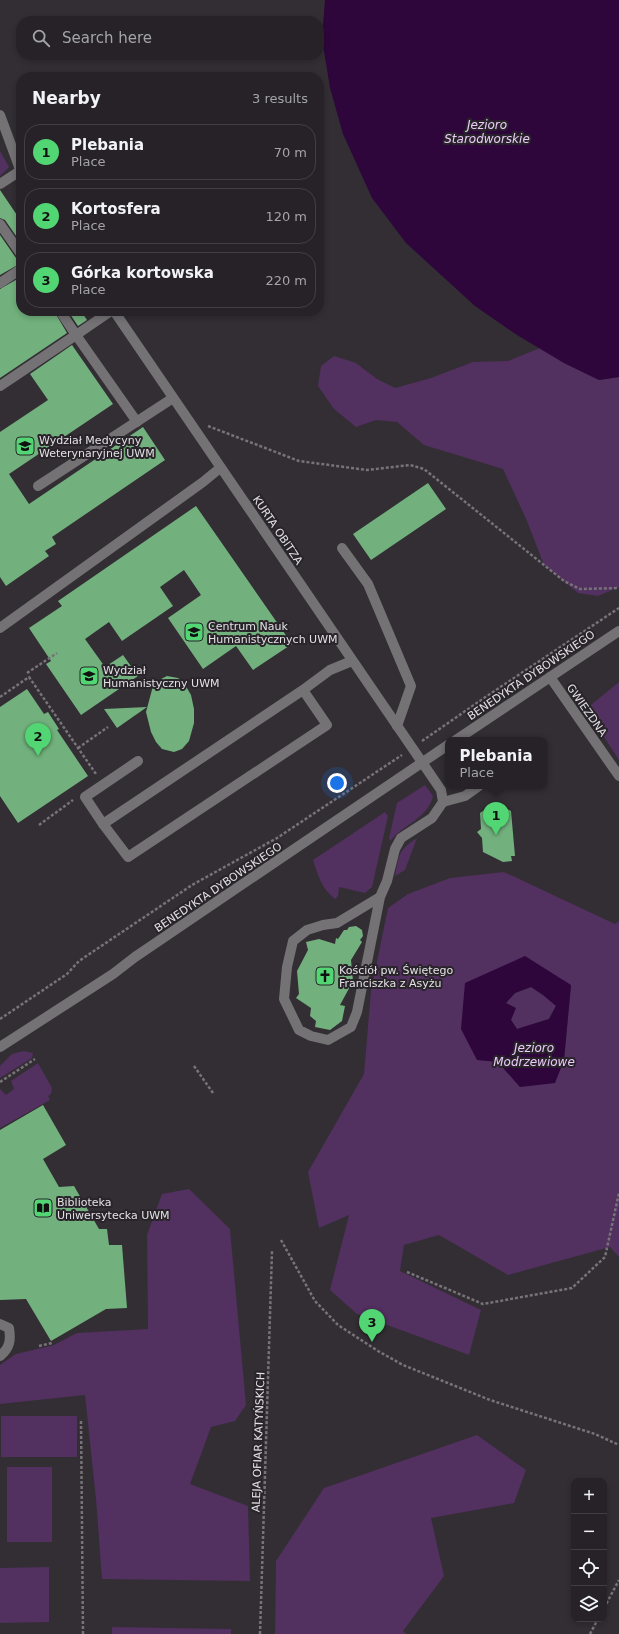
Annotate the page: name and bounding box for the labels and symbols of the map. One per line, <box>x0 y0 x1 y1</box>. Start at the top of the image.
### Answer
water label: Jezioro Starodworskie <box>444 118 530 146</box>
place label: Wydział Medycyny Weterynaryjnej UWM <box>39 434 155 460</box>
school or university icon: Wydział Medycyny Weterynaryjnej UWM <box>14 435 36 457</box>
street label: KURTA OBITZA <box>250 494 306 567</box>
place label: Centrum Nauk Humanistycznych UWM <box>208 620 338 646</box>
school or university icon: Centrum Nauk Humanistycznych UWM <box>183 621 205 643</box>
street label: BENEDYKTA DYBOWSKIEGO <box>465 628 598 723</box>
place label: Wydział Humanistyczny UWM <box>103 664 220 690</box>
school or university icon: Wydział Humanistyczny UWM <box>78 665 100 687</box>
street label: GWIEZDNA <box>564 681 610 740</box>
pin: 2 <box>25 723 51 756</box>
your location <box>327 773 347 793</box>
pin: 1 <box>483 802 509 835</box>
street label: BENEDYKTA DYBOWSKIEGO <box>152 840 285 935</box>
place label: Kościół pw. Świętego Franciszka z Asyżu <box>339 964 453 990</box>
church icon: Kościół pw. Świętego Franciszka z Asyżu <box>314 965 336 987</box>
water label: Jezioro Modrzewiowe <box>493 1041 575 1069</box>
place label: Biblioteka Uniwersytecka UWM <box>57 1196 170 1222</box>
library icon: Biblioteka Uniwersytecka UWM <box>32 1197 54 1219</box>
pin: 3 <box>359 1309 385 1342</box>
street label: ALEJA OFIAR KATYŃSKICH <box>250 1372 267 1512</box>

